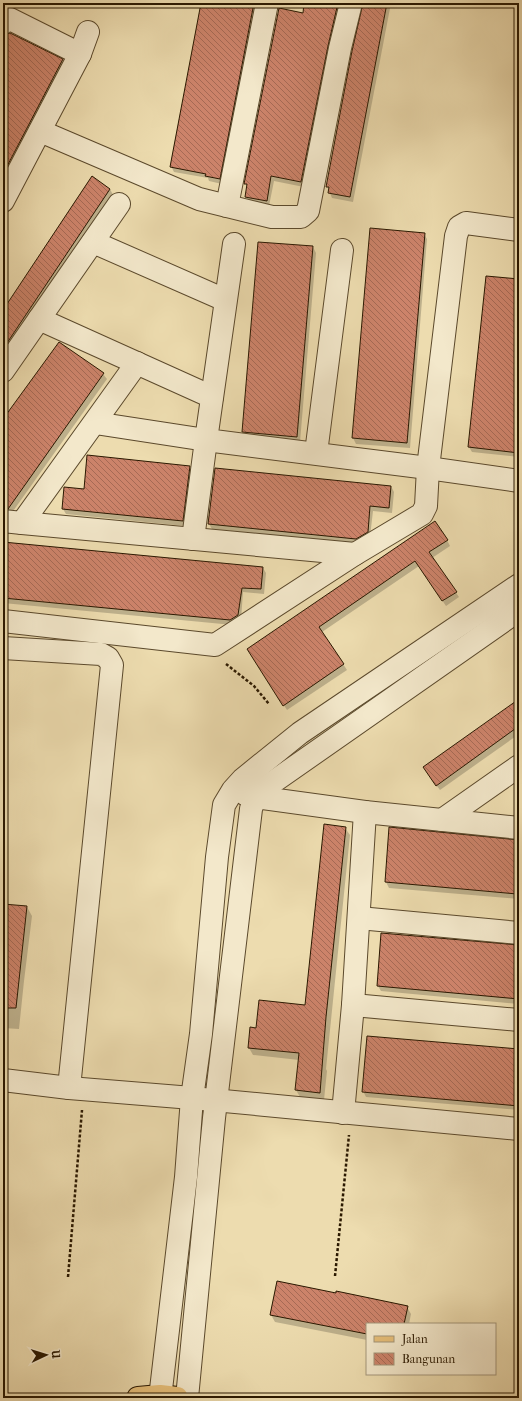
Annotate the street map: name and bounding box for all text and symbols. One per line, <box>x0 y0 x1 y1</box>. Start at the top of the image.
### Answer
legend <box>366 1323 496 1375</box>
text: Jalan <box>401 1332 428 1346</box>
north arrow <box>26 1335 66 1375</box>
text: U <box>49 1349 62 1359</box>
text: Bangunan <box>402 1352 455 1366</box>

